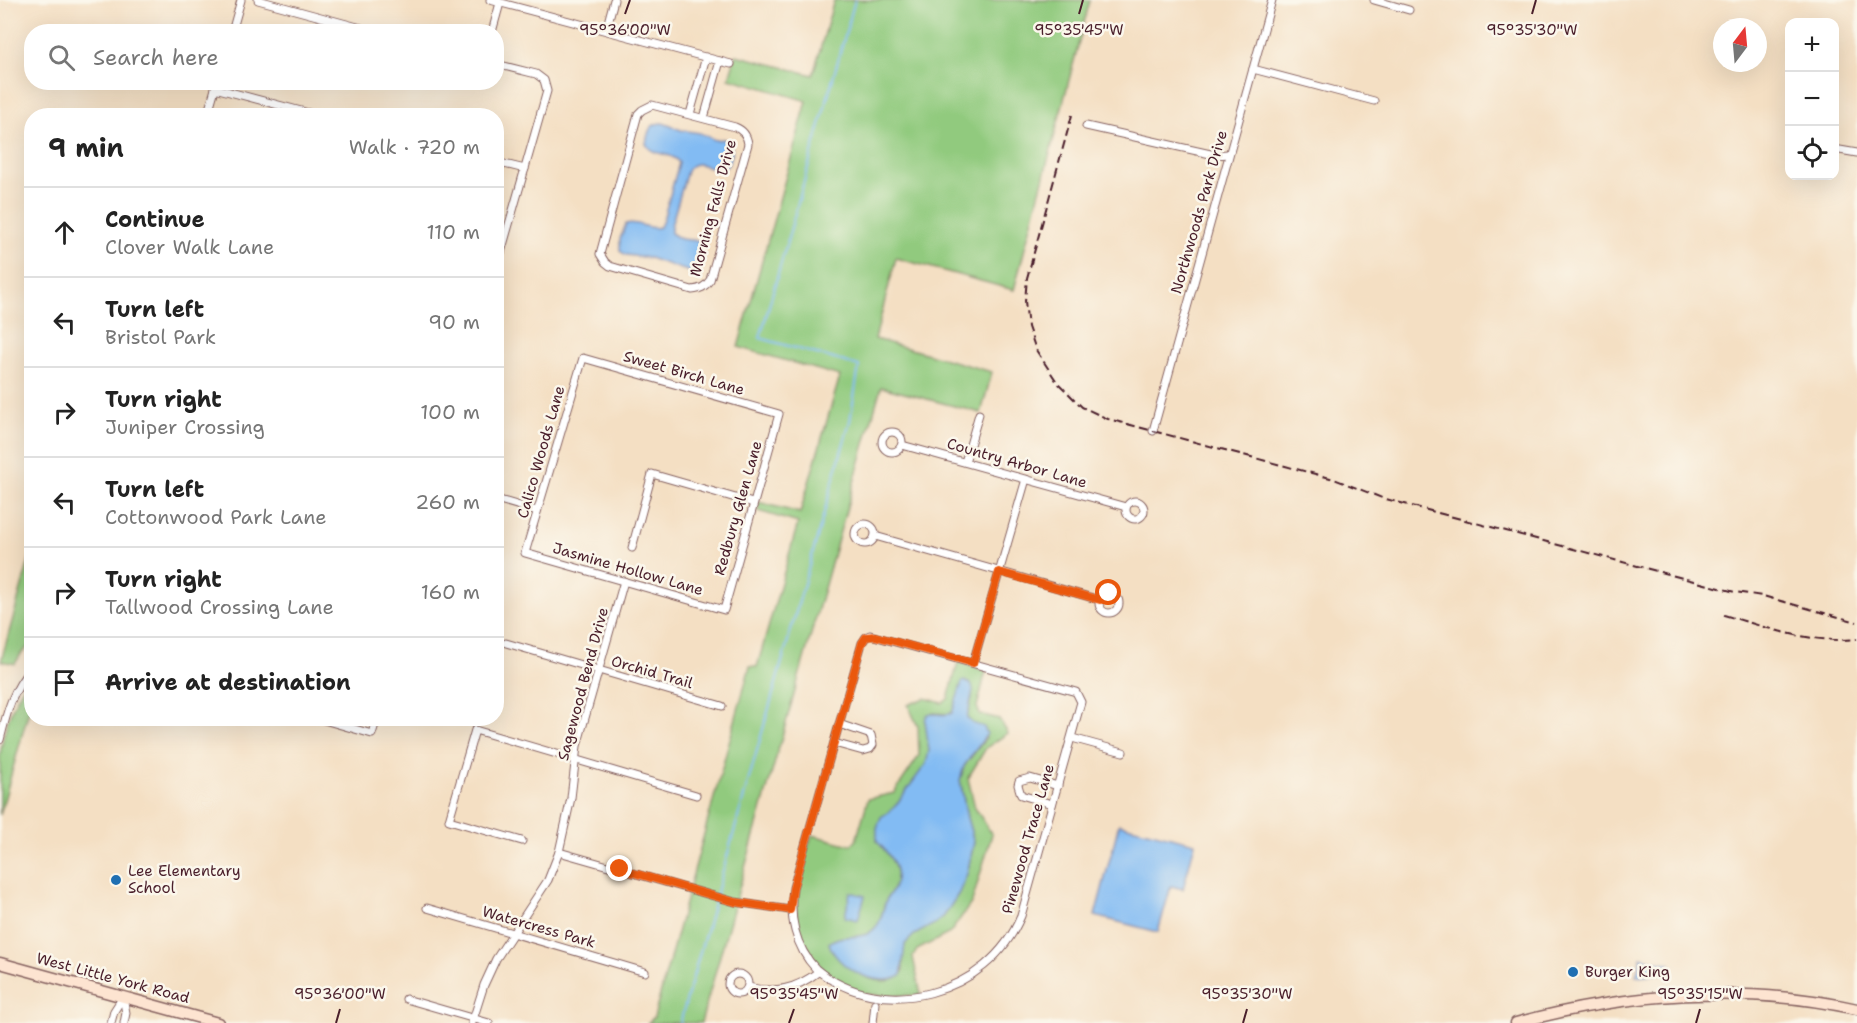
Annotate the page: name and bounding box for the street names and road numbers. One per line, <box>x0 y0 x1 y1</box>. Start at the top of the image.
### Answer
street label: Northwoods Park Drive <box>1166 128 1232 296</box>
street label: Morning Falls Drive <box>685 137 741 279</box>
street label: Sweet Birch Lane <box>621 346 747 400</box>
street label: Calico Woods Lane <box>512 383 570 521</box>
street label: Country Arbor Lane <box>945 433 1089 493</box>
street label: Redbury Glen Lane <box>709 438 767 578</box>
street label: Jasmine Hollow Lane <box>550 538 706 600</box>
street label: Sagewood Bend Drive <box>553 605 613 763</box>
street label: Orchid Trail <box>609 651 696 693</box>
street label: Pinewood Trace Lane <box>997 762 1059 916</box>
street label: Watercress Park <box>480 901 598 953</box>
street label: West Little York Road <box>34 948 192 1008</box>

